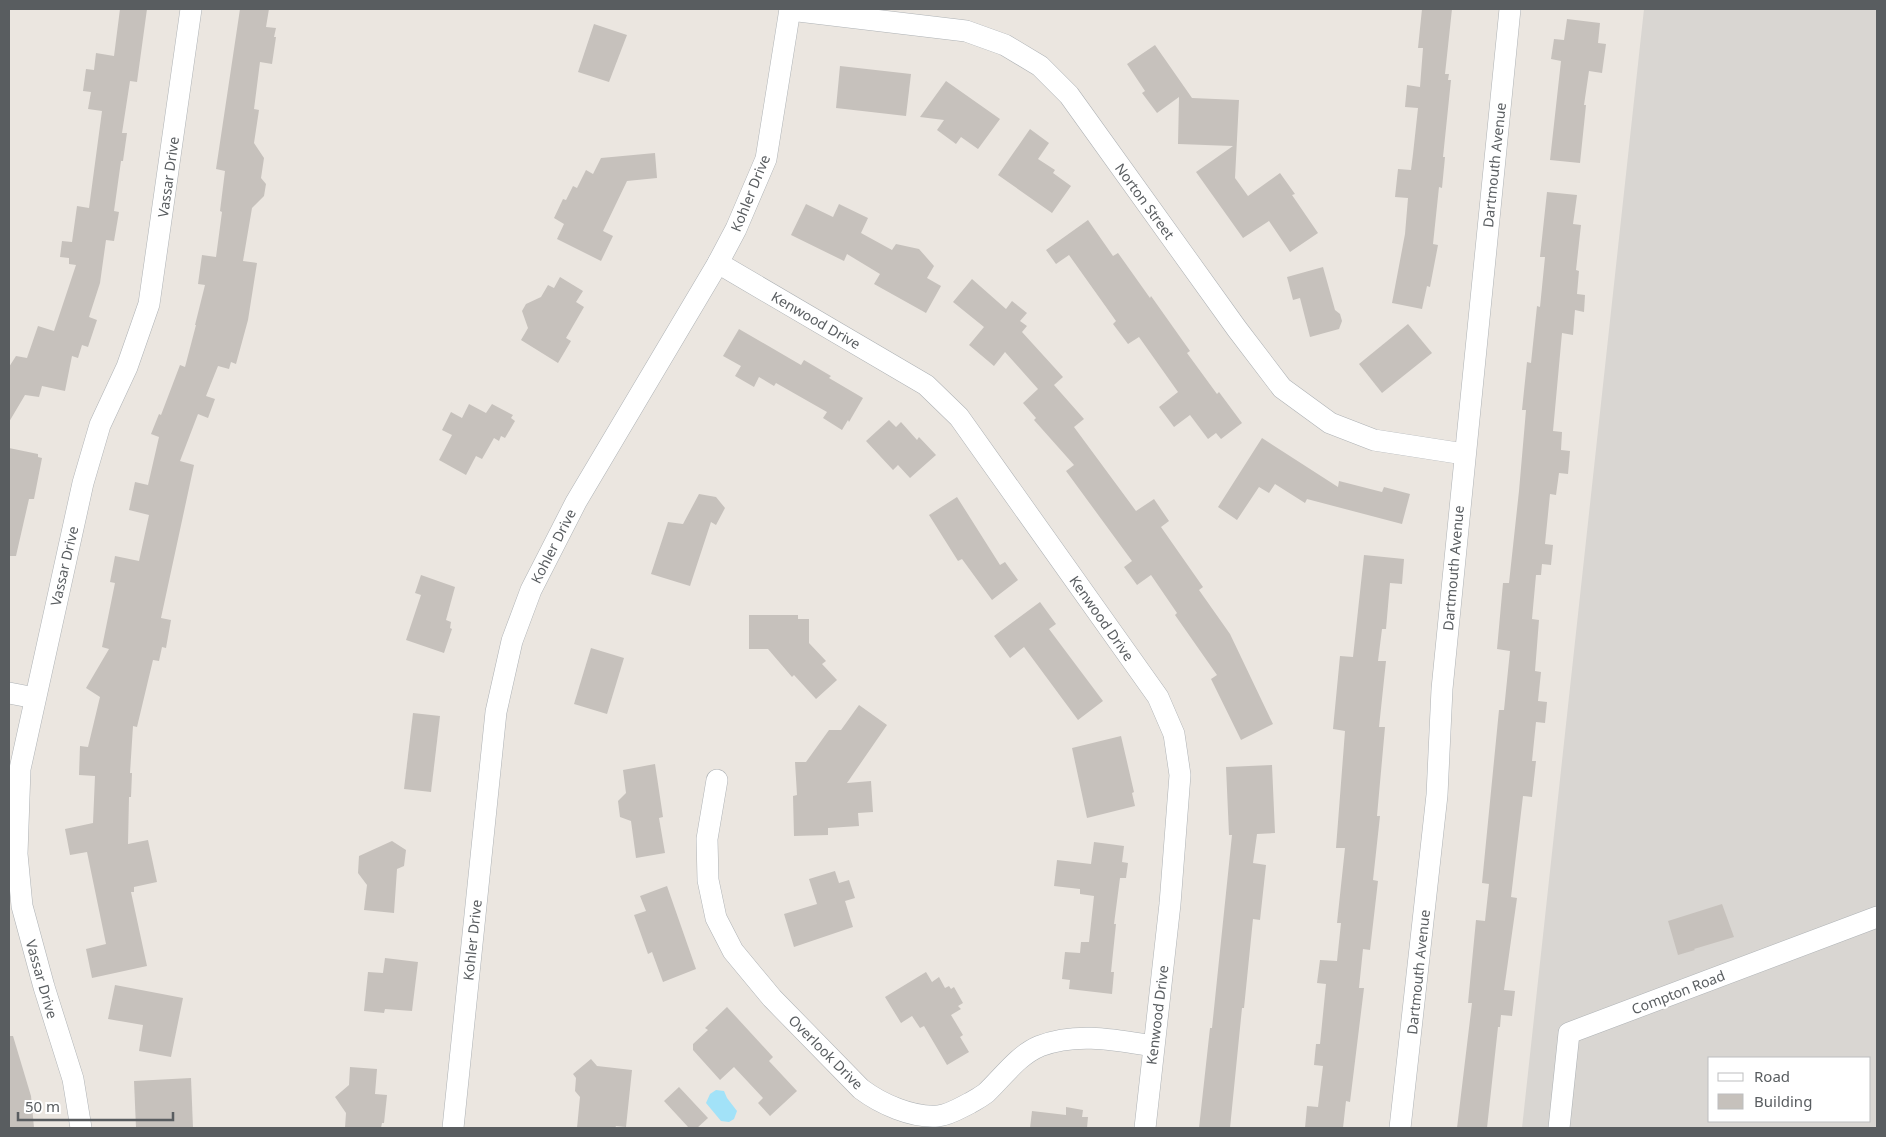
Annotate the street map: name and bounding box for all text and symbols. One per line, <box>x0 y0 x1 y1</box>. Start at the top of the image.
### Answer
street label: Dartmouth Avenue <box>1478 101 1510 228</box>
street label: Vassar Drive <box>153 135 183 219</box>
street label: Kohler Drive <box>726 152 774 234</box>
street label: Norton Street <box>1111 159 1179 243</box>
street label: Kenwood Drive <box>768 287 864 353</box>
street label: Dartmouth Avenue <box>1438 504 1468 631</box>
street label: Kohler Drive <box>526 505 580 587</box>
street label: Vassar Drive <box>46 524 82 608</box>
street label: Kenwood Drive <box>1066 572 1139 665</box>
street label: Kohler Drive <box>458 898 486 981</box>
street label: Dartmouth Avenue <box>1402 908 1434 1035</box>
street label: Vassar Drive <box>22 937 62 1021</box>
street label: Kenwood Drive <box>1141 964 1173 1066</box>
street label: Compton Road <box>1629 965 1727 1019</box>
street label: Overlook Drive <box>785 1011 867 1093</box>
legend <box>1708 1057 1871 1122</box>
text: Road <box>1754 1066 1790 1086</box>
scale bar <box>18 1090 172 1122</box>
text: Building <box>1754 1091 1812 1111</box>
text: 50 m <box>25 1096 60 1116</box>

